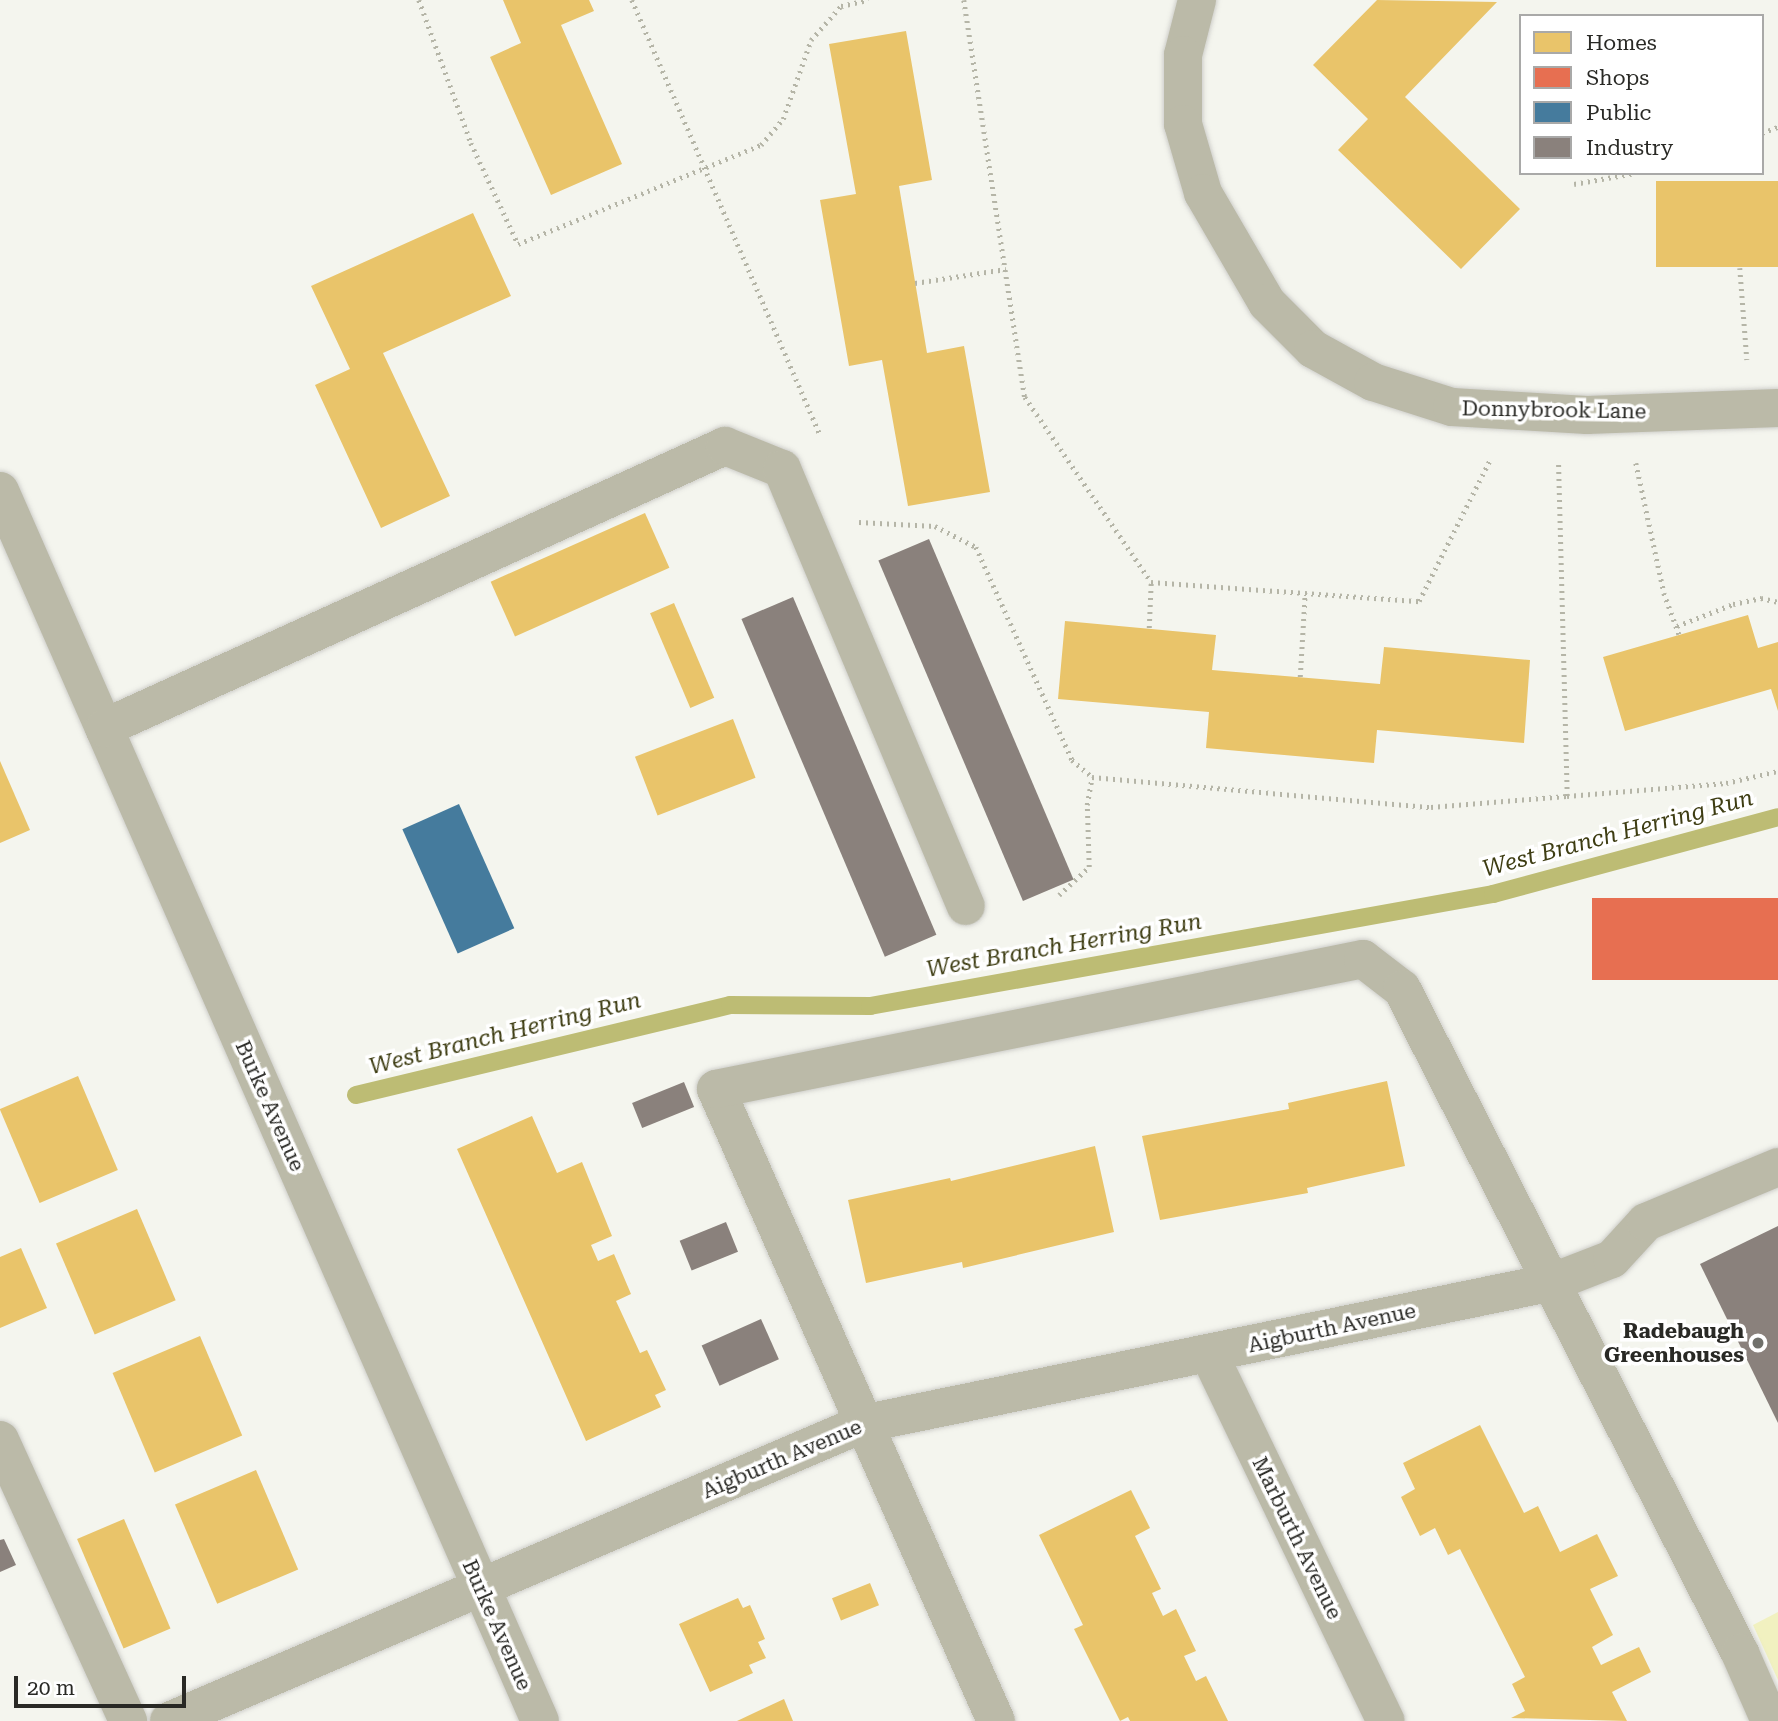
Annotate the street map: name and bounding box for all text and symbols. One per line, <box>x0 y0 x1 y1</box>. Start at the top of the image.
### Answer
legend <box>1519 14 1764 175</box>
text: Homes <box>1586 31 1657 55</box>
text: Shops <box>1586 66 1649 90</box>
text: Public <box>1586 101 1651 125</box>
text: Industry <box>1586 136 1673 160</box>
street label: Donnybrook Lane <box>1462 396 1646 424</box>
water label: West Branch Herring Run <box>1480 785 1756 883</box>
water label: West Branch Herring Run <box>924 908 1204 984</box>
water label: West Branch Herring Run <box>366 987 644 1081</box>
street label: Burke Avenue <box>230 1037 310 1175</box>
street label: Aigburth Avenue <box>1246 1298 1418 1358</box>
place label: Radebaugh Greenhouses <box>1604 1318 1744 1368</box>
marker: Radebaugh Greenhouses <box>1750 1335 1766 1351</box>
street label: Aigburth Avenue <box>698 1414 866 1504</box>
street label: Marburth Avenue <box>1247 1453 1347 1623</box>
street label: Burke Avenue <box>457 1556 537 1694</box>
scale bar <box>18 1662 189 1706</box>
text: 20 m <box>27 1676 75 1700</box>

